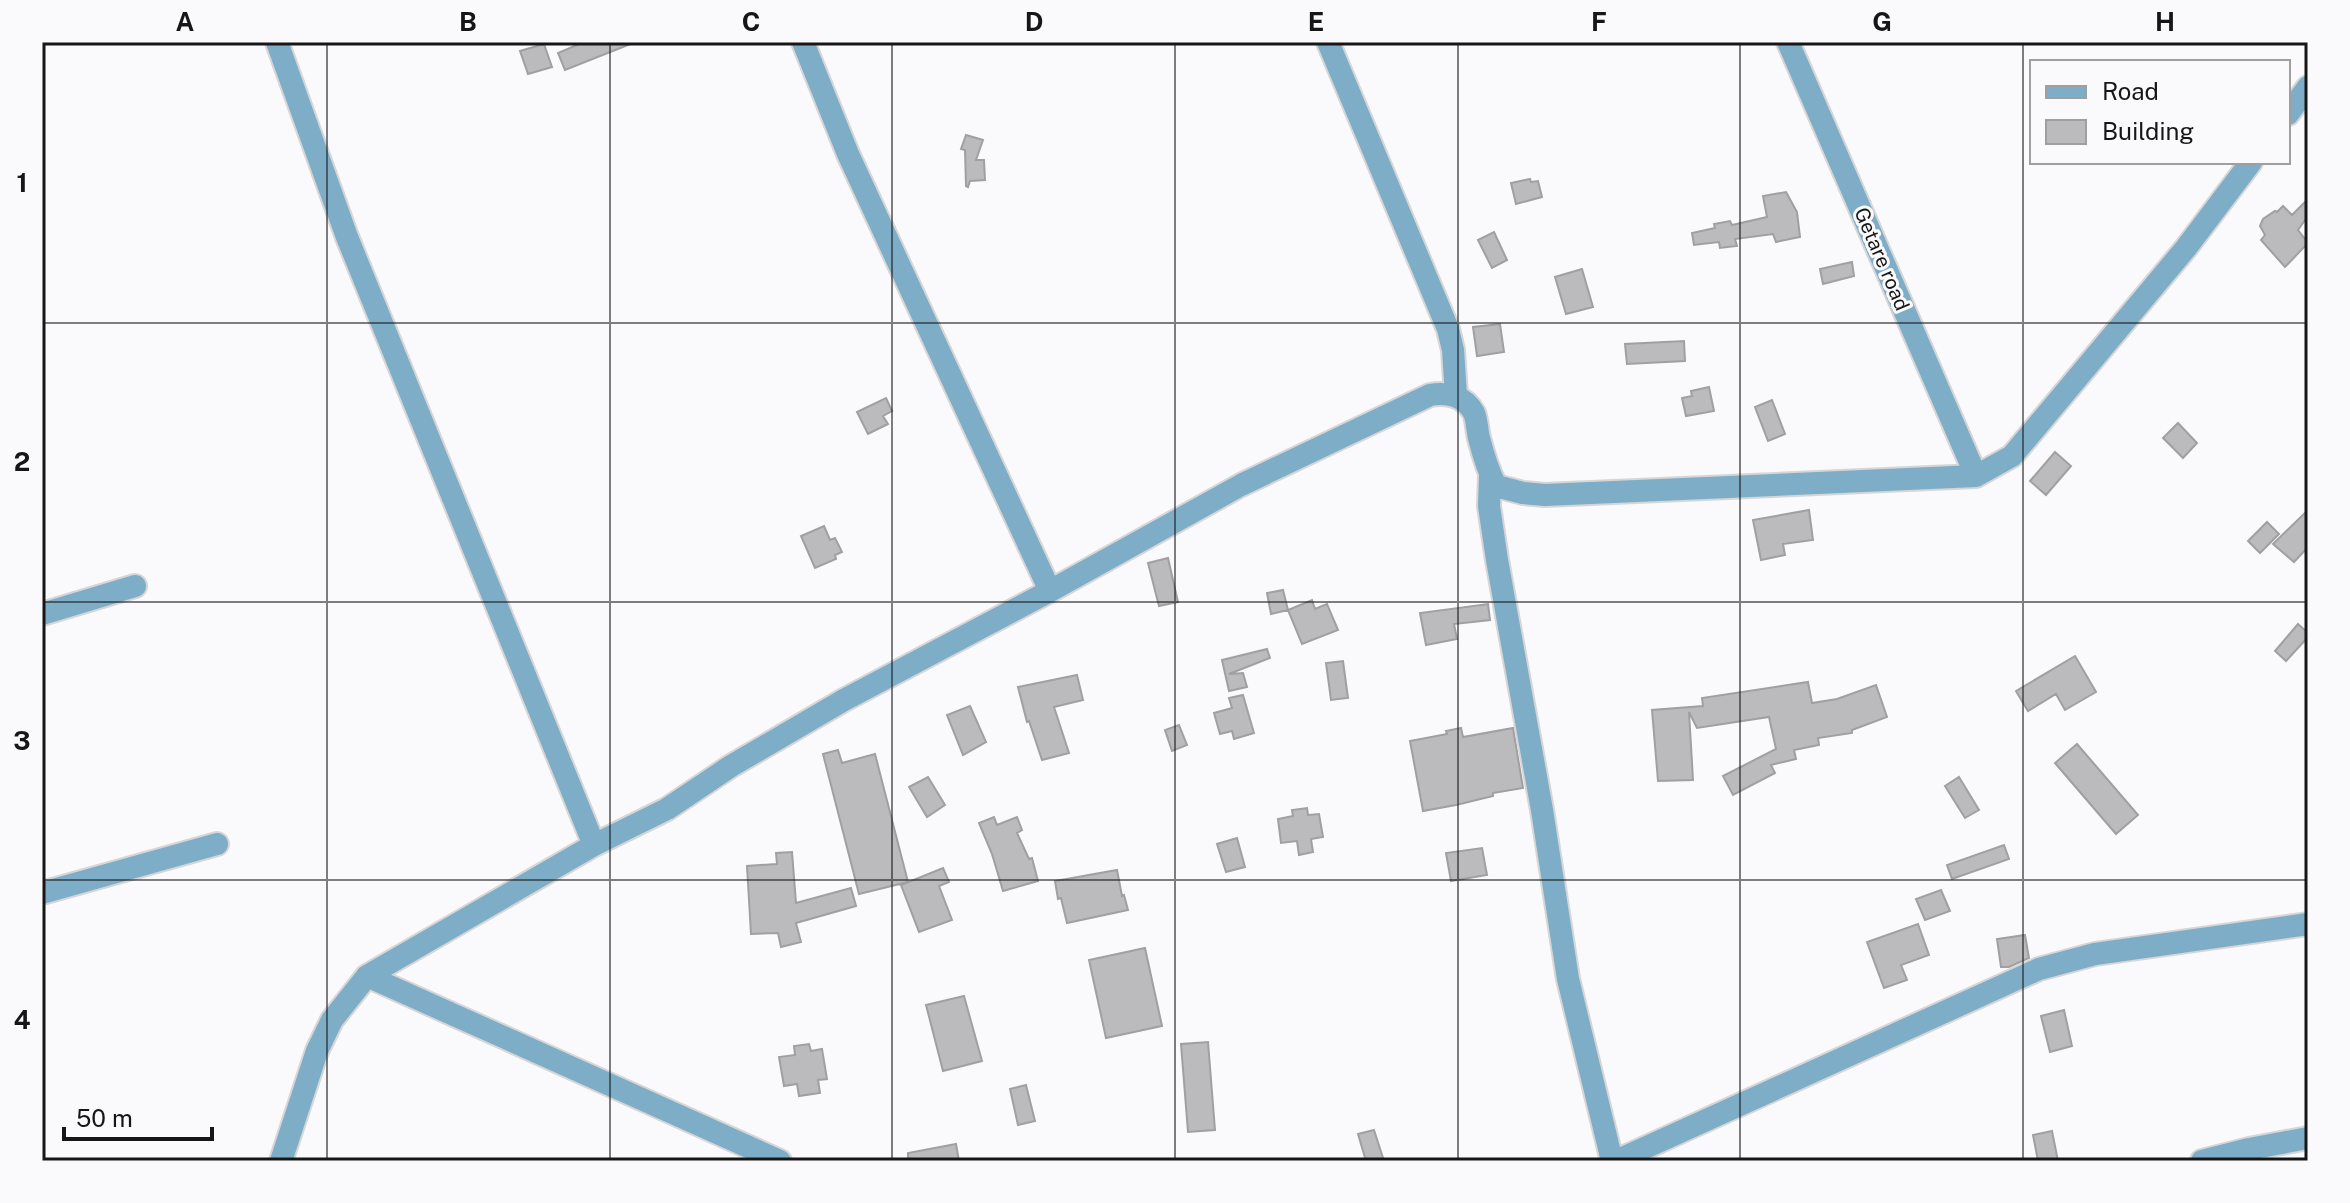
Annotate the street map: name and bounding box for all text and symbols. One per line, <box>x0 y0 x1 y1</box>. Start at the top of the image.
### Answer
text: A <box>176 6 195 37</box>
text: B <box>459 6 477 37</box>
text: C <box>742 6 760 37</box>
text: D <box>1025 6 1043 37</box>
text: E <box>1308 6 1324 37</box>
text: F <box>1591 6 1607 37</box>
text: G <box>1872 6 1892 37</box>
text: H <box>2155 6 2175 37</box>
legend <box>2030 60 2290 164</box>
text: Road <box>2102 77 2159 105</box>
text: Building <box>2102 117 2194 145</box>
text: 1 <box>16 167 28 198</box>
street label: Getare road <box>1849 204 1915 314</box>
text: 2 <box>14 446 30 477</box>
text: 3 <box>13 725 31 756</box>
text: 4 <box>13 1004 31 1035</box>
scale bar <box>64 1091 212 1141</box>
text: 50 m <box>76 1104 133 1132</box>

